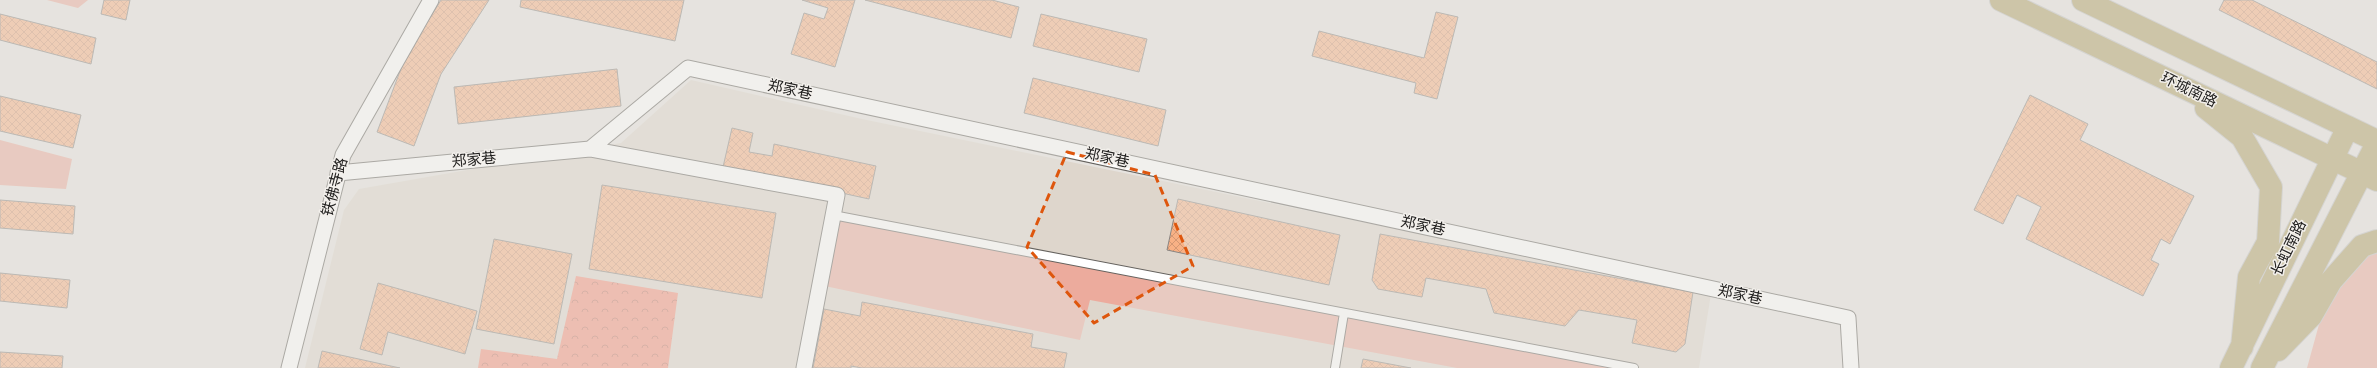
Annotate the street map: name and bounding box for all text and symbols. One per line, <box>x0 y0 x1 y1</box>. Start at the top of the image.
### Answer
street label: 环城南路 <box>2158 68 2220 112</box>
street label: 郑家巷 <box>766 76 814 104</box>
street label: 郑家巷 <box>1083 144 1131 172</box>
street label: 郑家巷 <box>451 149 497 171</box>
street label: 铁佛寺路 <box>318 156 352 218</box>
street label: 郑家巷 <box>1399 212 1447 240</box>
street label: 长虹南路 <box>2267 217 2311 279</box>
street label: 郑家巷 <box>1716 281 1764 309</box>

